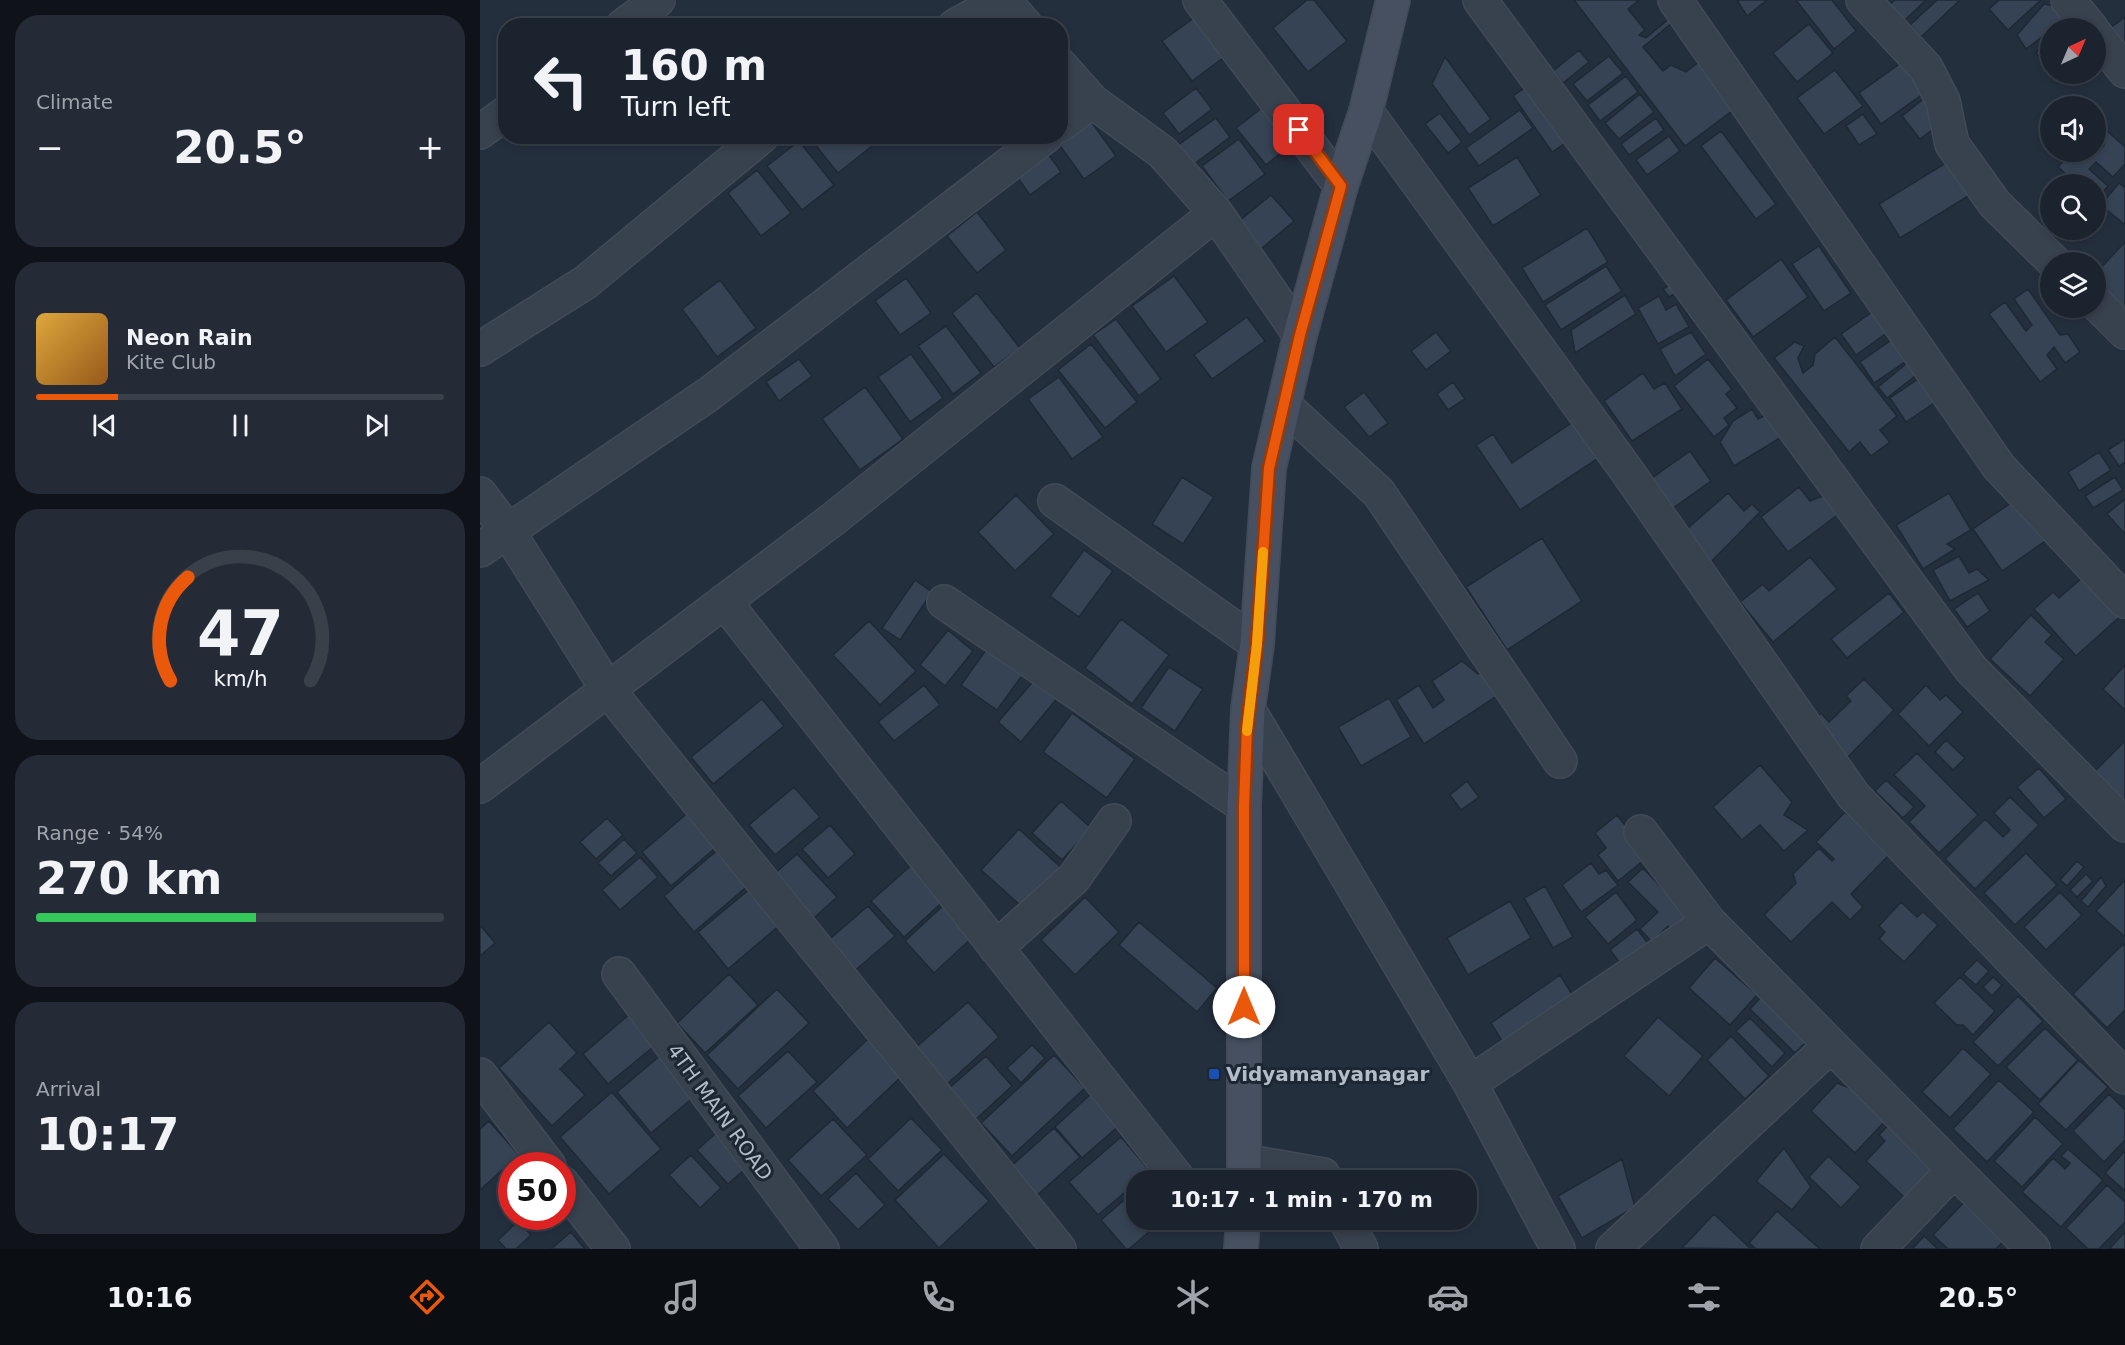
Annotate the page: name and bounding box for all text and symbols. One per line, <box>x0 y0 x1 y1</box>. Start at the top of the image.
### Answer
north arrow <box>2040 18 2106 84</box>
map controls <box>2040 18 2106 318</box>
text: 160 m <box>621 41 767 90</box>
icon: left <box>522 42 600 120</box>
text: Climate <box>36 90 113 114</box>
text: Turn left <box>621 91 731 122</box>
button: sound <box>2040 96 2106 162</box>
pin <box>1273 104 1324 155</box>
icon: arrive <box>1282 113 1315 146</box>
text: 20.5° <box>173 121 307 174</box>
text: − <box>36 128 64 167</box>
text: + <box>416 128 444 167</box>
button: search <box>2040 174 2106 240</box>
button: layers <box>2040 252 2106 318</box>
text: Neon Rain <box>126 325 253 350</box>
text: Kite Club <box>126 350 216 374</box>
icon: previous <box>88 409 121 442</box>
icon: pause <box>224 409 257 442</box>
icon: next <box>360 409 393 442</box>
text: 47 <box>197 598 283 671</box>
text: km/h <box>213 667 267 692</box>
text: Range · 54% <box>36 821 163 845</box>
text: 270 km <box>36 852 222 905</box>
position arrow <box>1212 975 1276 1039</box>
street label: 4TH MAIN ROAD <box>662 1039 778 1185</box>
place label: Vidyamanyanagar <box>1226 1062 1429 1086</box>
marker: Vidyamanyanagar <box>1207 1067 1221 1081</box>
text: Arrival <box>36 1077 101 1101</box>
text: 10:17 <box>36 1108 179 1161</box>
speed limit sign: 50 <box>498 1152 576 1230</box>
text: 10:17 · 1 min · 170 m <box>1170 1187 1433 1212</box>
icon: directions <box>406 1276 448 1318</box>
icon: music <box>661 1276 703 1318</box>
icon: phone <box>917 1276 959 1318</box>
icon: climate <box>1172 1276 1214 1318</box>
icon: car <box>1427 1276 1469 1318</box>
icon: filters <box>1683 1276 1725 1318</box>
text: 10:16 <box>107 1282 193 1313</box>
text: 20.5° <box>1938 1282 2018 1313</box>

